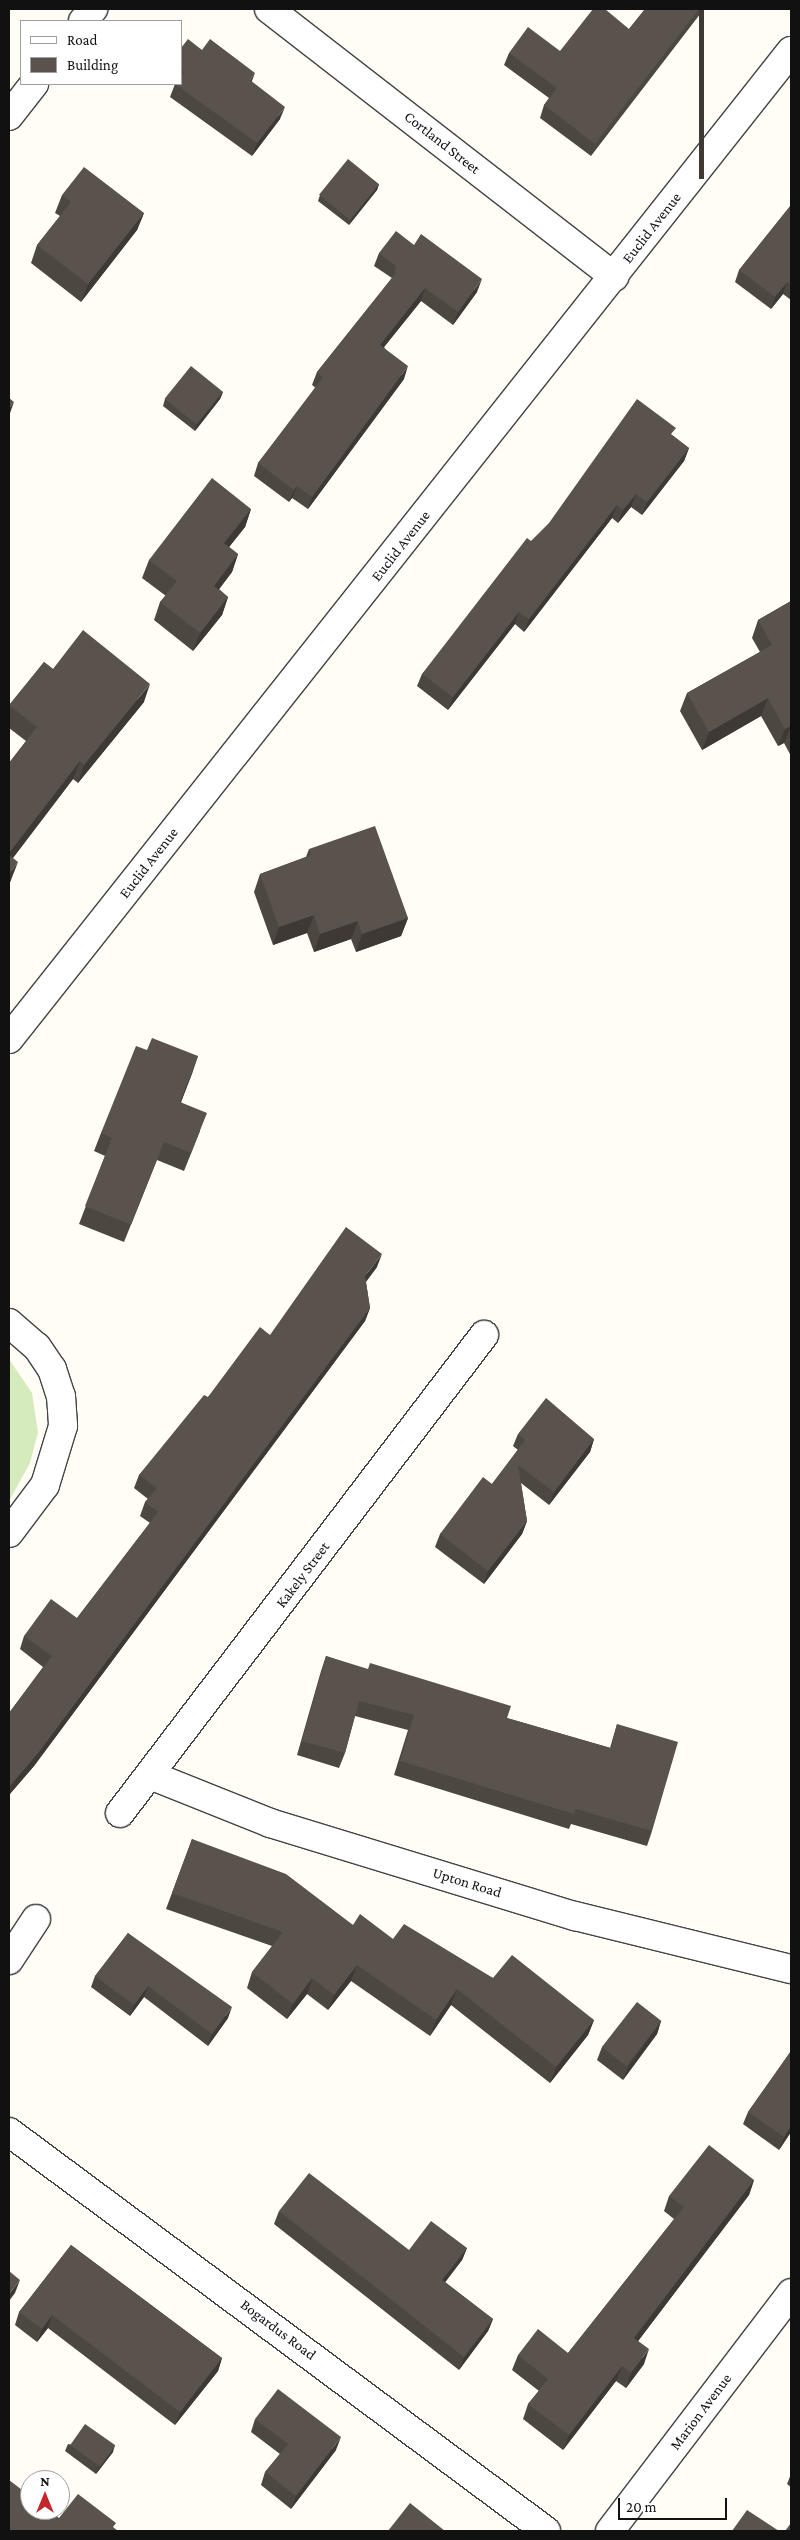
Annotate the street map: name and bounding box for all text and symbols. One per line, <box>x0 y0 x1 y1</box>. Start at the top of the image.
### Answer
legend <box>20 20 182 85</box>
text: Road <box>67 32 97 48</box>
text: Building <box>67 57 118 73</box>
street label: Cortland Street <box>400 108 484 178</box>
street label: Euclid Avenue <box>619 189 685 267</box>
street label: Euclid Avenue <box>368 507 434 585</box>
street label: Euclid Avenue <box>116 824 182 902</box>
street label: Kakely Street <box>272 1538 334 1612</box>
street label: Upton Road <box>430 1864 504 1902</box>
street label: Bogardus Road <box>237 2296 319 2364</box>
street label: Marion Avenue <box>666 2370 736 2454</box>
north arrow <box>20 2470 70 2520</box>
text: N <box>40 2473 50 2489</box>
scale bar <box>620 2488 729 2520</box>
text: 20 m <box>626 2499 657 2515</box>

